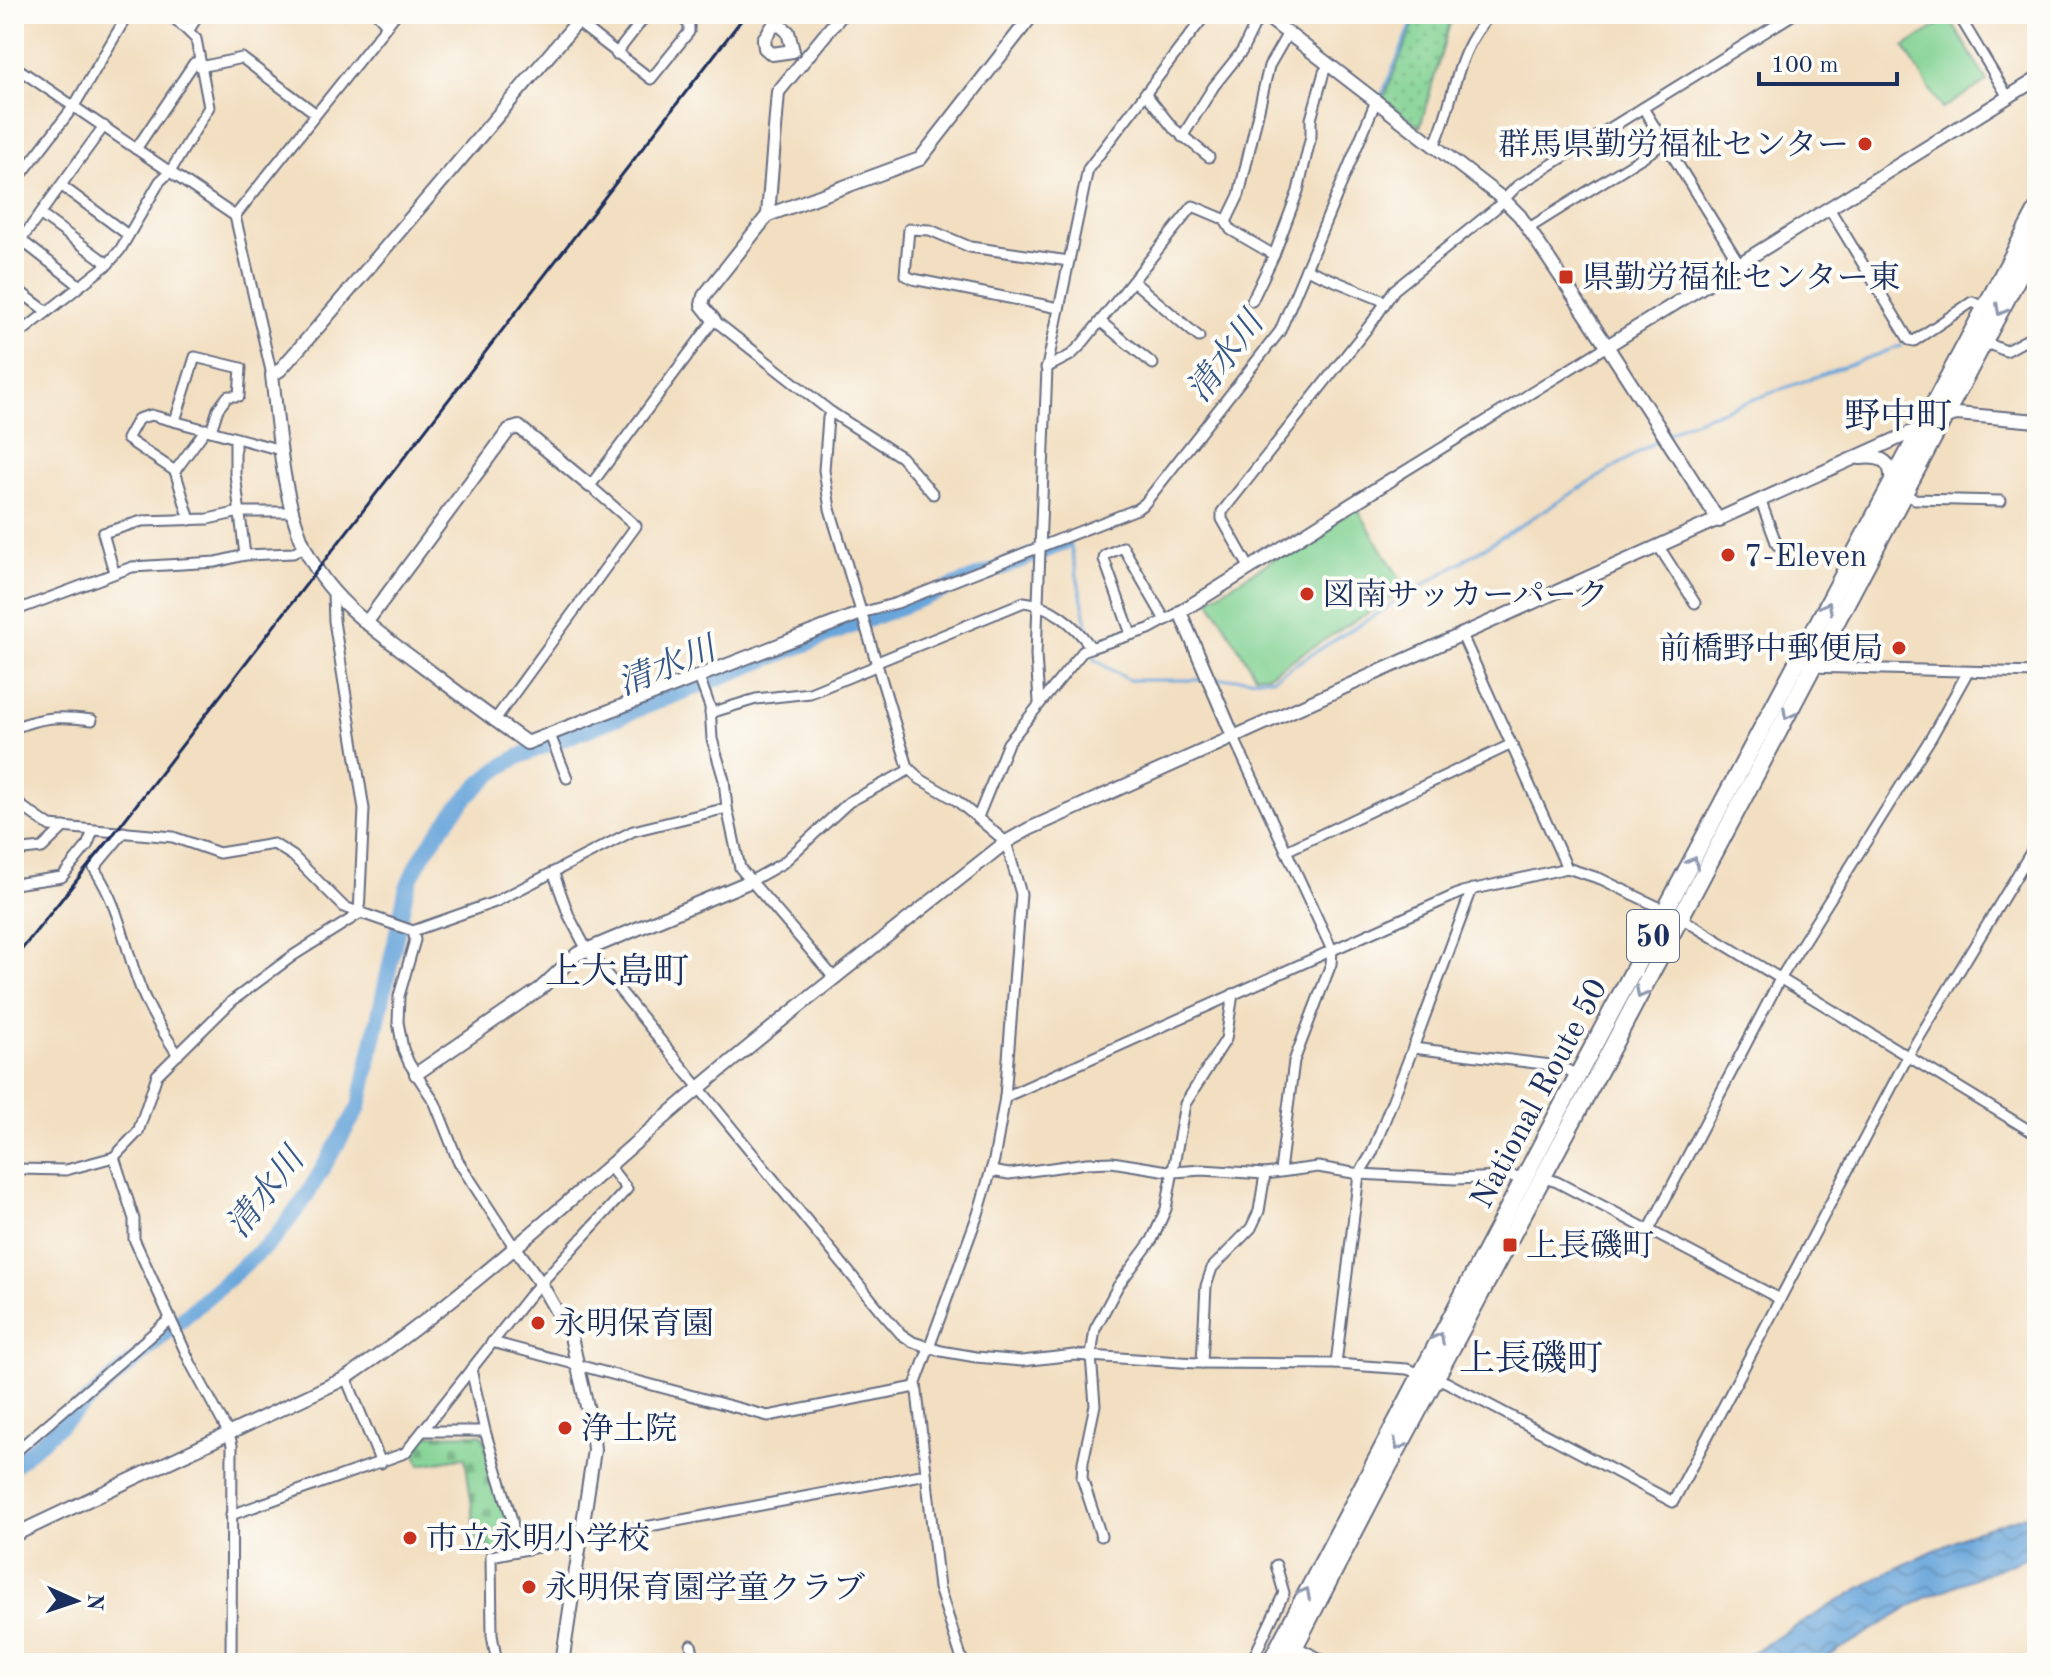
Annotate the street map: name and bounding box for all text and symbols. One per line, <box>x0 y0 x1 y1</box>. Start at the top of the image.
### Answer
scale bar <box>1759 36 1897 86</box>
text: 100 m <box>1771 54 1839 78</box>
place label: 群馬県勤労福祉センター <box>1498 128 1849 163</box>
marker: 群馬県勤労福祉センター <box>1856 135 1874 153</box>
place label: 県勤労福祉センター東 <box>1582 260 1901 296</box>
marker: 県勤労福祉センター東 <box>1557 268 1575 286</box>
water label: 清水川 <box>1180 302 1273 409</box>
one-way arrow <box>1995 302 2010 317</box>
district label: 野中町 <box>1844 397 1952 437</box>
place label: 7-Eleven <box>1744 542 1867 574</box>
marker: 7-Eleven <box>1719 546 1737 564</box>
place label: 図南サッカーパーク <box>1323 578 1609 613</box>
marker: 図南サッカーパーク <box>1298 585 1316 603</box>
one-way arrow <box>1818 601 1833 616</box>
water label: 清水川 <box>612 629 724 703</box>
place label: 前橋野中郵便局 <box>1659 632 1883 667</box>
marker: 前橋野中郵便局 <box>1890 639 1908 657</box>
one-way arrow <box>1782 705 1797 720</box>
one-way arrow <box>1683 855 1698 870</box>
road number: 50 <box>1627 910 1679 962</box>
district label: 上大島町 <box>545 952 689 992</box>
street label: National Route 50 <box>1467 974 1615 1214</box>
one-way arrow <box>1635 985 1650 1000</box>
water label: 清水川 <box>219 1138 314 1245</box>
place label: 上長磯町 <box>1526 1229 1654 1264</box>
marker: 上長磯町 <box>1501 1236 1519 1254</box>
place label: 永明保育園 <box>554 1307 714 1342</box>
marker: 永明保育園 <box>529 1314 547 1332</box>
one-way arrow <box>1430 1332 1445 1347</box>
district label: 上長磯町 <box>1459 1339 1603 1379</box>
place label: 浄土院 <box>581 1412 677 1447</box>
marker: 浄土院 <box>556 1419 574 1437</box>
one-way arrow <box>1394 1436 1409 1451</box>
place label: 市立永明小学校 <box>426 1522 650 1557</box>
marker: 市立永明小学校 <box>401 1529 419 1547</box>
north arrow <box>36 1561 116 1641</box>
place label: 永明保育園学童クラブ <box>545 1571 865 1606</box>
marker: 永明保育園学童クラブ <box>520 1578 538 1596</box>
one-way arrow <box>1296 1587 1311 1602</box>
text: N <box>83 1593 105 1611</box>

